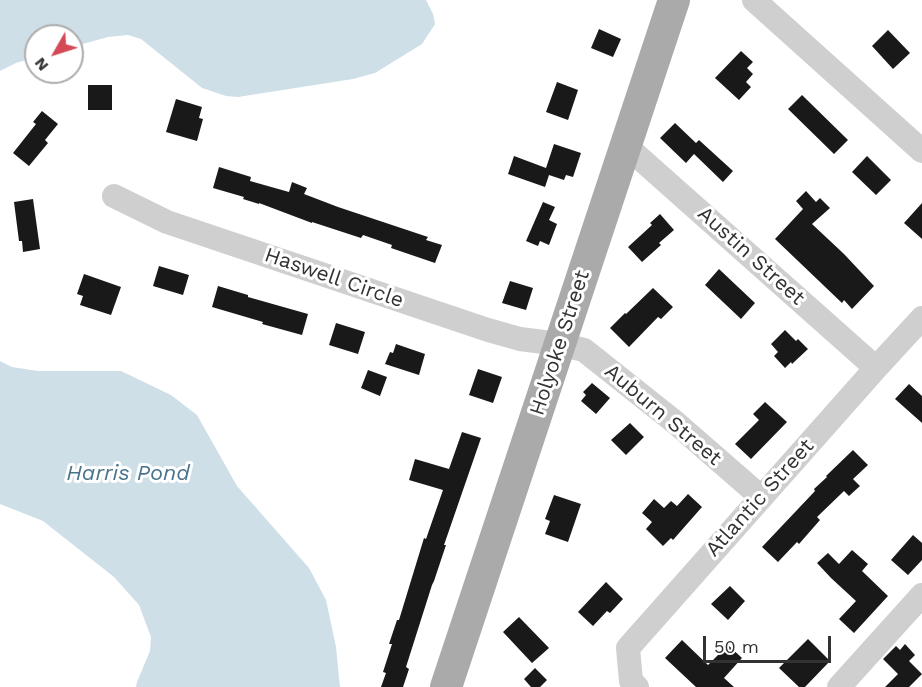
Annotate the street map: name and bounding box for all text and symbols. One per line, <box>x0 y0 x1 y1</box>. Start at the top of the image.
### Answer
north arrow <box>24 24 84 84</box>
text: N <box>30 54 52 75</box>
street label: Austin Street <box>692 201 810 311</box>
street label: Haswell Circle <box>261 242 407 314</box>
street label: Holyoke Street <box>525 267 595 419</box>
street label: Auburn Street <box>599 359 727 471</box>
street label: Atlantic Street <box>701 434 819 562</box>
water label: Harris Pond <box>66 461 190 487</box>
scale bar <box>706 624 834 662</box>
text: 50 m <box>714 636 759 657</box>

